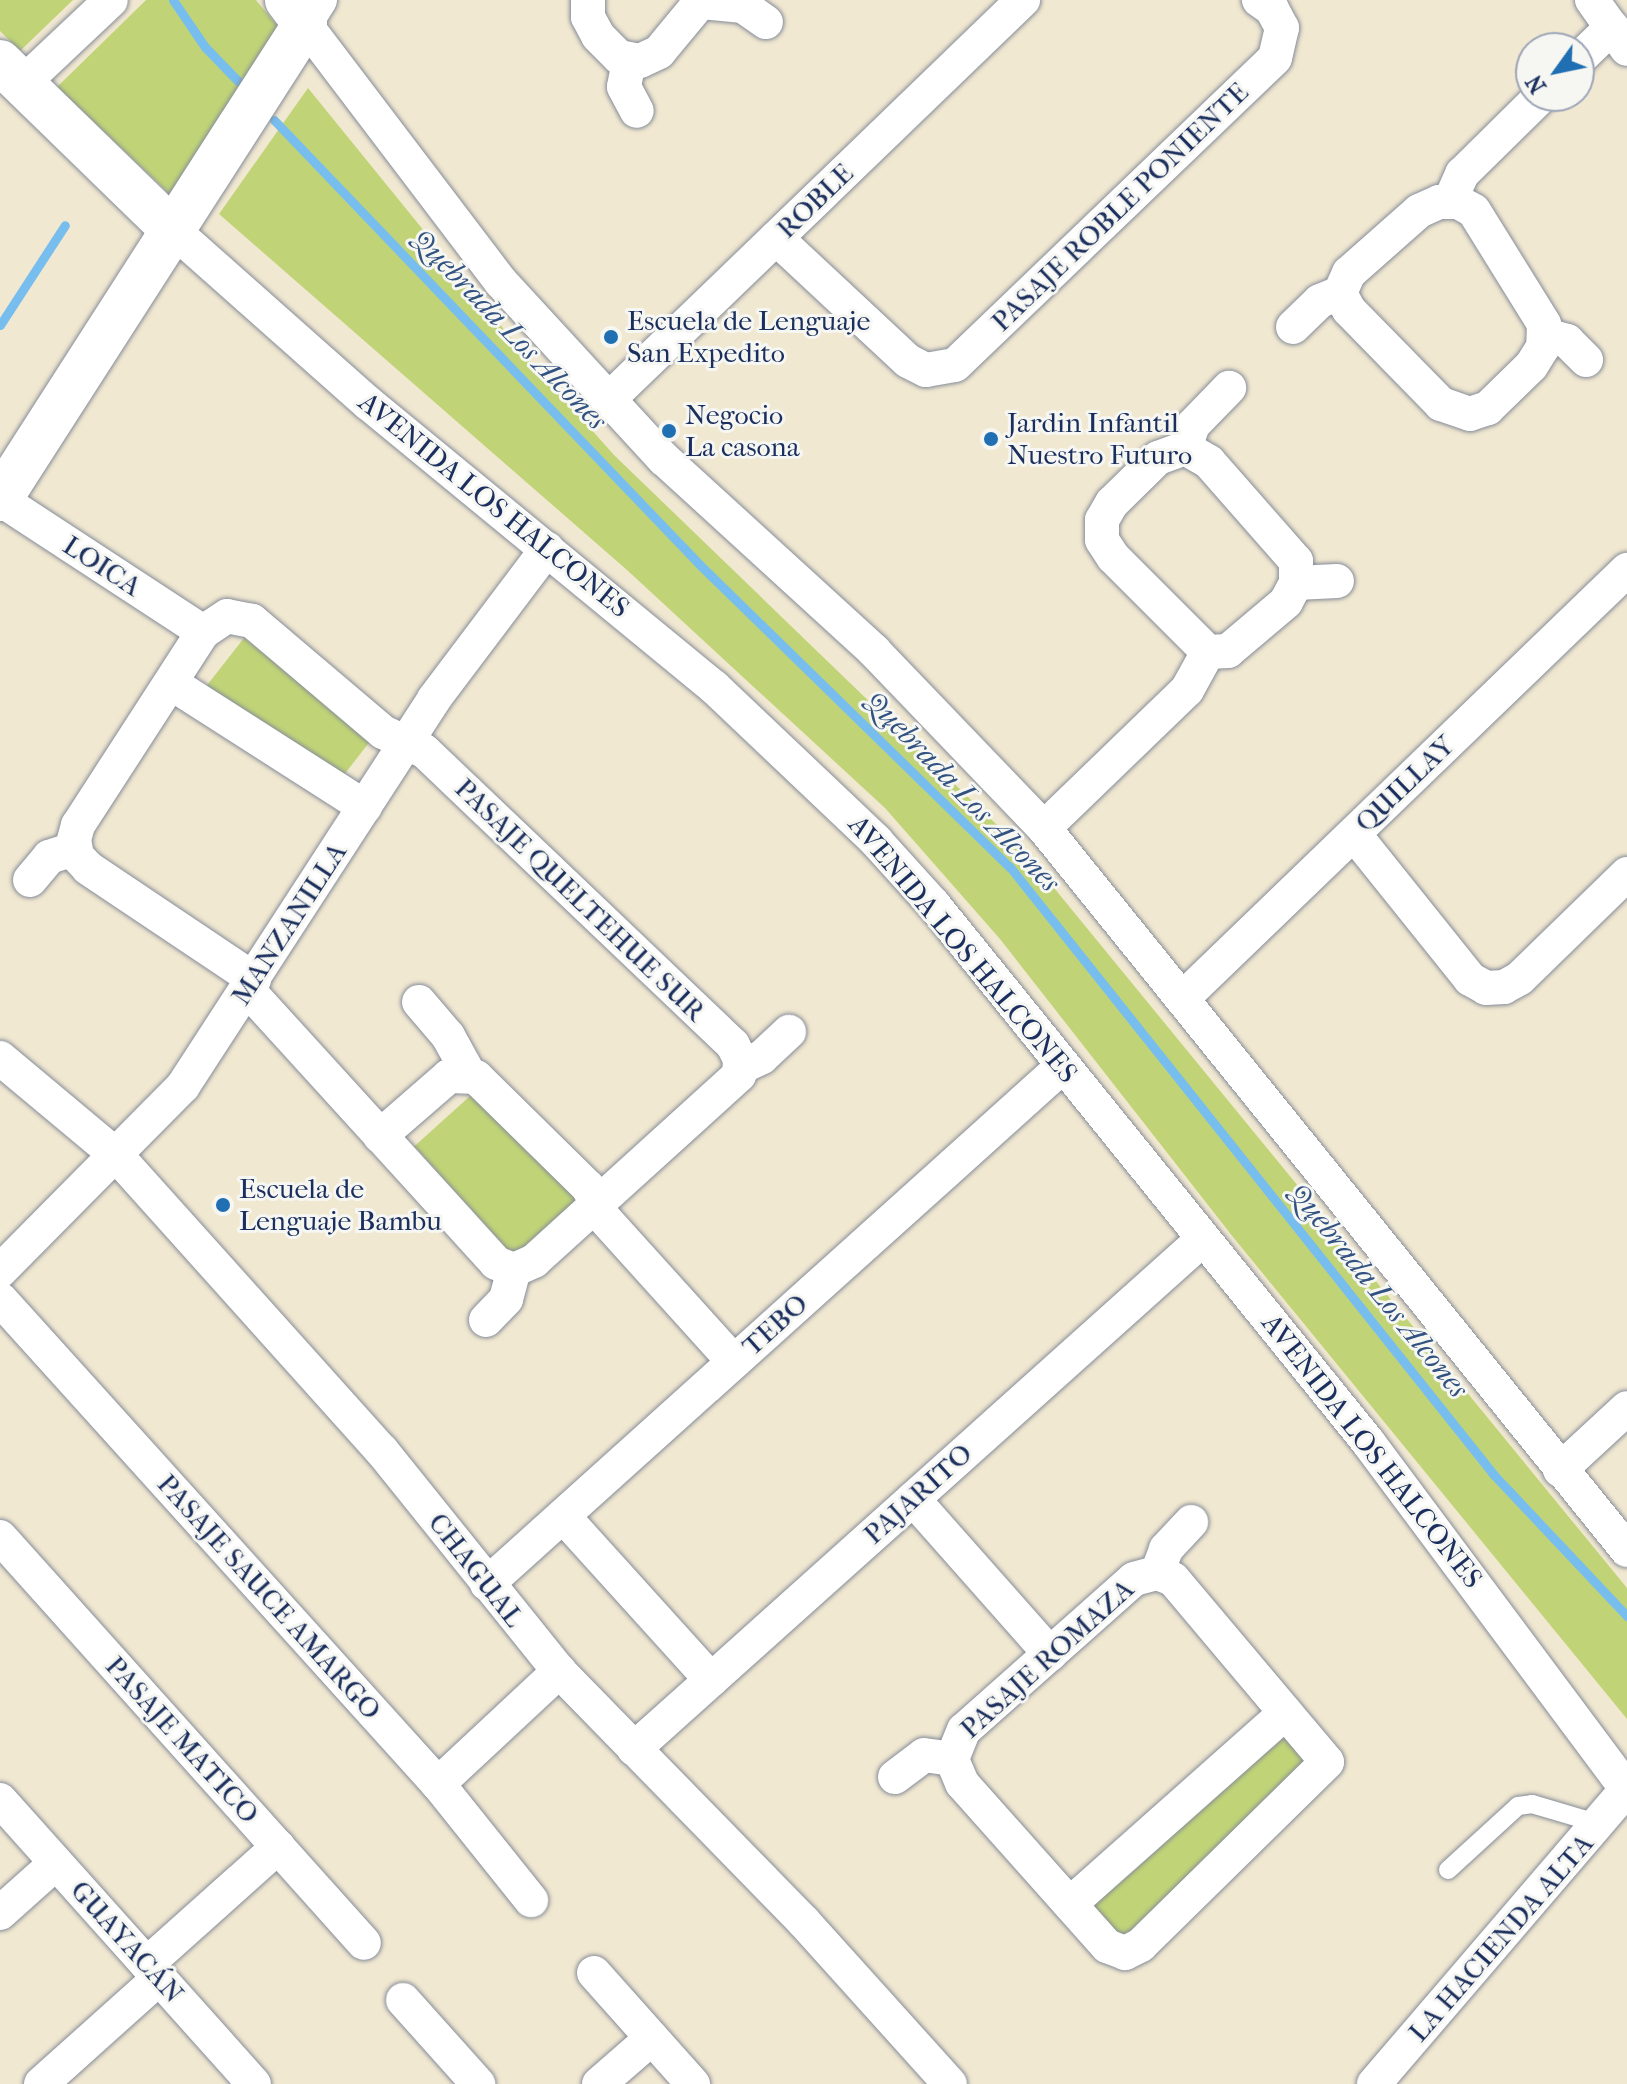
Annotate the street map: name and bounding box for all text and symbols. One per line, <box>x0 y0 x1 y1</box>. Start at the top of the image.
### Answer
north arrow <box>1515 32 1595 112</box>
text: N <box>1521 70 1552 98</box>
street label: PASAJE ROBLE PONIENTE <box>985 75 1255 339</box>
street label: ROBLE <box>770 157 860 245</box>
water label: Quebrada Los Alcones <box>404 222 614 438</box>
place label: Escuela de Lenguaje San Expedito <box>627 304 870 370</box>
marker: Escuela de Lenguaje San Expedito <box>602 328 620 346</box>
street label: AVENIDA LOS HALCONES <box>352 385 636 625</box>
place label: Negocio La casona <box>685 398 800 464</box>
place label: Jardin Infantil Nuestro Futuro <box>1007 406 1192 472</box>
marker: Negocio La casona <box>660 422 678 440</box>
marker: Jardin Infantil Nuestro Futuro <box>982 430 1000 448</box>
street label: LOICA <box>57 528 147 604</box>
water label: Quebrada Los Alcones <box>857 684 1067 900</box>
street label: QUILLAY <box>1349 729 1461 839</box>
street label: PASAJE QUELTEHUE SUR <box>448 772 712 1028</box>
street label: AVENIDA LOS HALCONES <box>841 808 1085 1090</box>
street label: MANZANILLA <box>224 837 354 1011</box>
place label: Escuela de Lenguaje Bambu <box>239 1172 442 1238</box>
water label: Quebrada Los Alcones <box>1280 1176 1476 1406</box>
marker: Escuela de Lenguaje Bambu <box>214 1196 232 1214</box>
street label: TEBO <box>735 1287 815 1363</box>
street label: AVENIDA LOS HALCONES <box>1254 1307 1490 1595</box>
street label: PAJARITO <box>857 1437 979 1551</box>
street label: PASAJE SAUCE AMARGO <box>150 1467 388 1727</box>
street label: CHAGUAL <box>421 1506 531 1634</box>
street label: PASAJE ROMAZA <box>953 1572 1141 1746</box>
street label: PASAJE MATICO <box>98 1650 266 1830</box>
street label: LA HACIENDA ALTA <box>1402 1827 1600 2049</box>
street label: GUAYACÁN <box>63 1874 191 2010</box>

